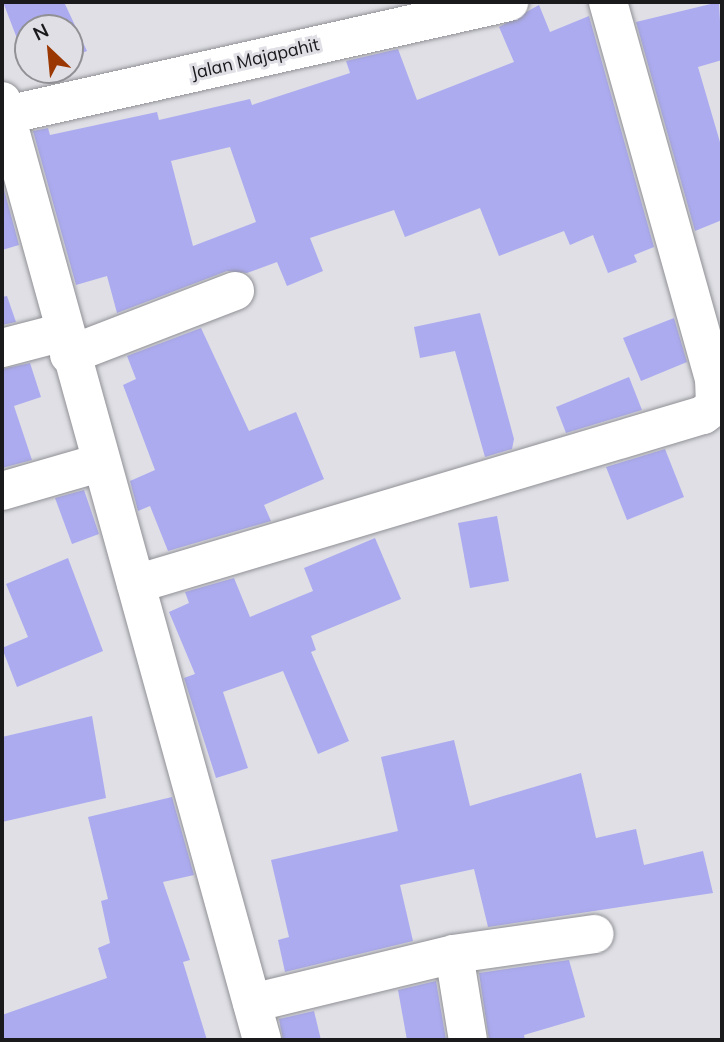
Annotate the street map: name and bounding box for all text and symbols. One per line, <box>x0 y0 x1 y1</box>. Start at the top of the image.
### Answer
north arrow <box>14 14 84 84</box>
text: N <box>29 18 52 46</box>
street label: Jalan Majapahit <box>189 34 321 84</box>

